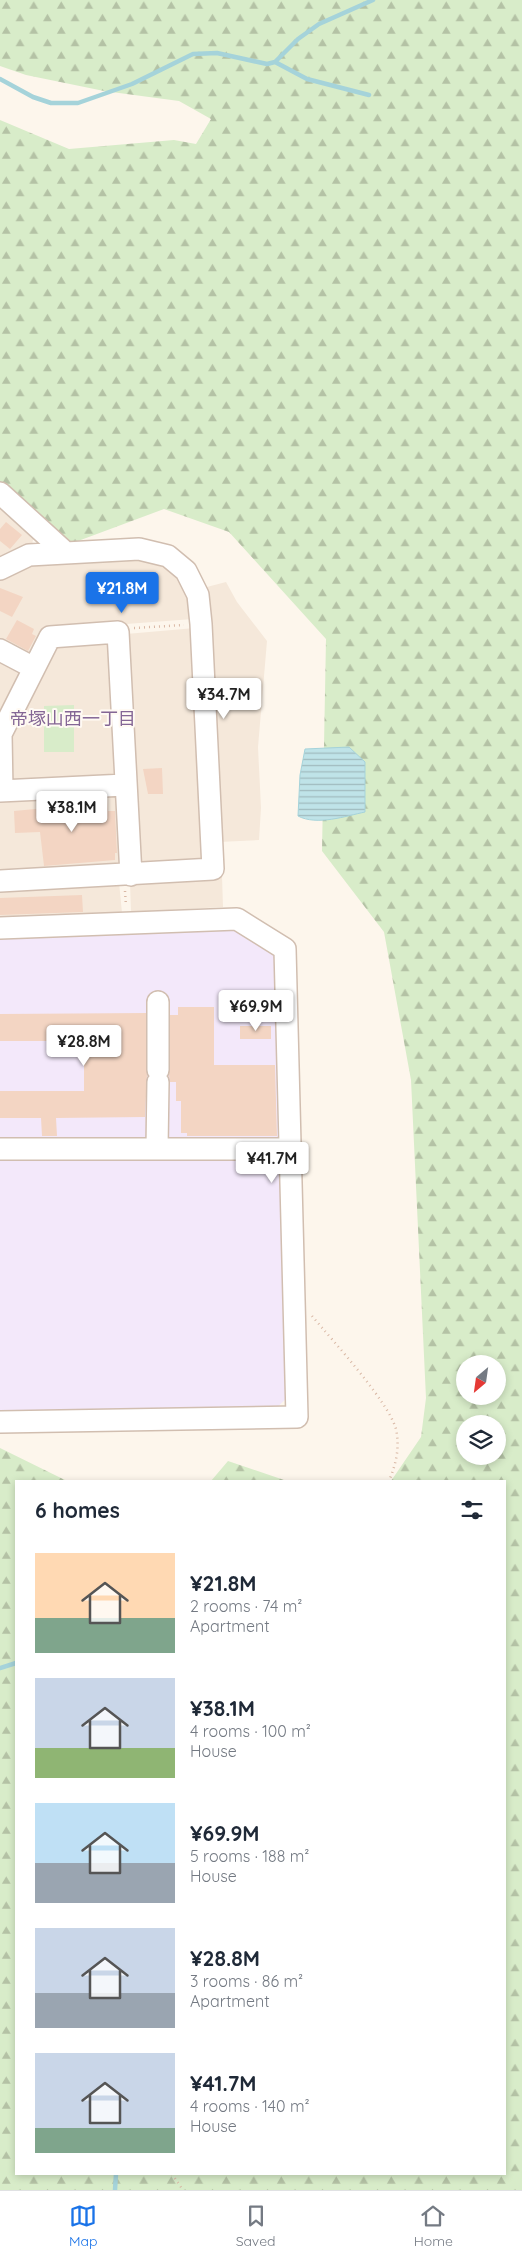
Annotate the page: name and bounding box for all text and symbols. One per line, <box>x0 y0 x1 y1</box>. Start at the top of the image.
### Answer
pin: ¥21.8M <box>81 572 163 614</box>
text: ¥21.8M <box>97 578 147 598</box>
pin: ¥34.7M <box>183 678 265 720</box>
text: ¥34.7M <box>197 684 251 704</box>
district label: 帝塚山西一丁目 <box>10 707 136 730</box>
pin: ¥38.1M <box>31 790 113 833</box>
text: ¥38.1M <box>47 797 97 817</box>
pin: ¥69.9M <box>215 990 297 1032</box>
text: ¥69.9M <box>229 996 283 1016</box>
pin: ¥28.8M <box>43 1024 125 1067</box>
text: ¥28.8M <box>57 1031 111 1051</box>
pin: ¥41.7M <box>231 1142 313 1184</box>
text: ¥41.7M <box>247 1148 297 1168</box>
north arrow <box>456 1355 506 1405</box>
map controls <box>456 1355 506 1465</box>
button: layers <box>456 1415 506 1465</box>
icon: filters <box>458 1496 486 1524</box>
text: 6 homes <box>35 1497 120 1523</box>
text: ¥21.8M <box>190 1570 257 1596</box>
icon: home <box>75 1573 135 1633</box>
text: 2 rooms · 74 m² <box>190 1596 302 1616</box>
text: Apartment <box>190 1616 270 1636</box>
text: ¥38.1M <box>190 1695 255 1721</box>
icon: home <box>75 1698 135 1758</box>
text: 4 rooms · 100 m² <box>190 1721 311 1741</box>
text: House <box>190 1741 237 1761</box>
text: ¥69.9M <box>190 1820 260 1846</box>
icon: home <box>75 1823 135 1883</box>
text: 5 rooms · 188 m² <box>190 1846 309 1866</box>
text: House <box>190 1866 237 1886</box>
text: ¥28.8M <box>190 1945 260 1971</box>
icon: home <box>75 1948 135 2008</box>
text: 3 rooms · 86 m² <box>190 1971 303 1991</box>
text: Apartment <box>190 1991 270 2011</box>
text: ¥41.7M <box>190 2070 256 2096</box>
icon: home <box>75 2073 135 2133</box>
text: 4 rooms · 140 m² <box>190 2096 310 2116</box>
text: House <box>190 2116 237 2136</box>
tab: Map <box>69 2202 98 2250</box>
tab: Saved <box>236 2202 276 2250</box>
tab: Home <box>414 2202 453 2250</box>

